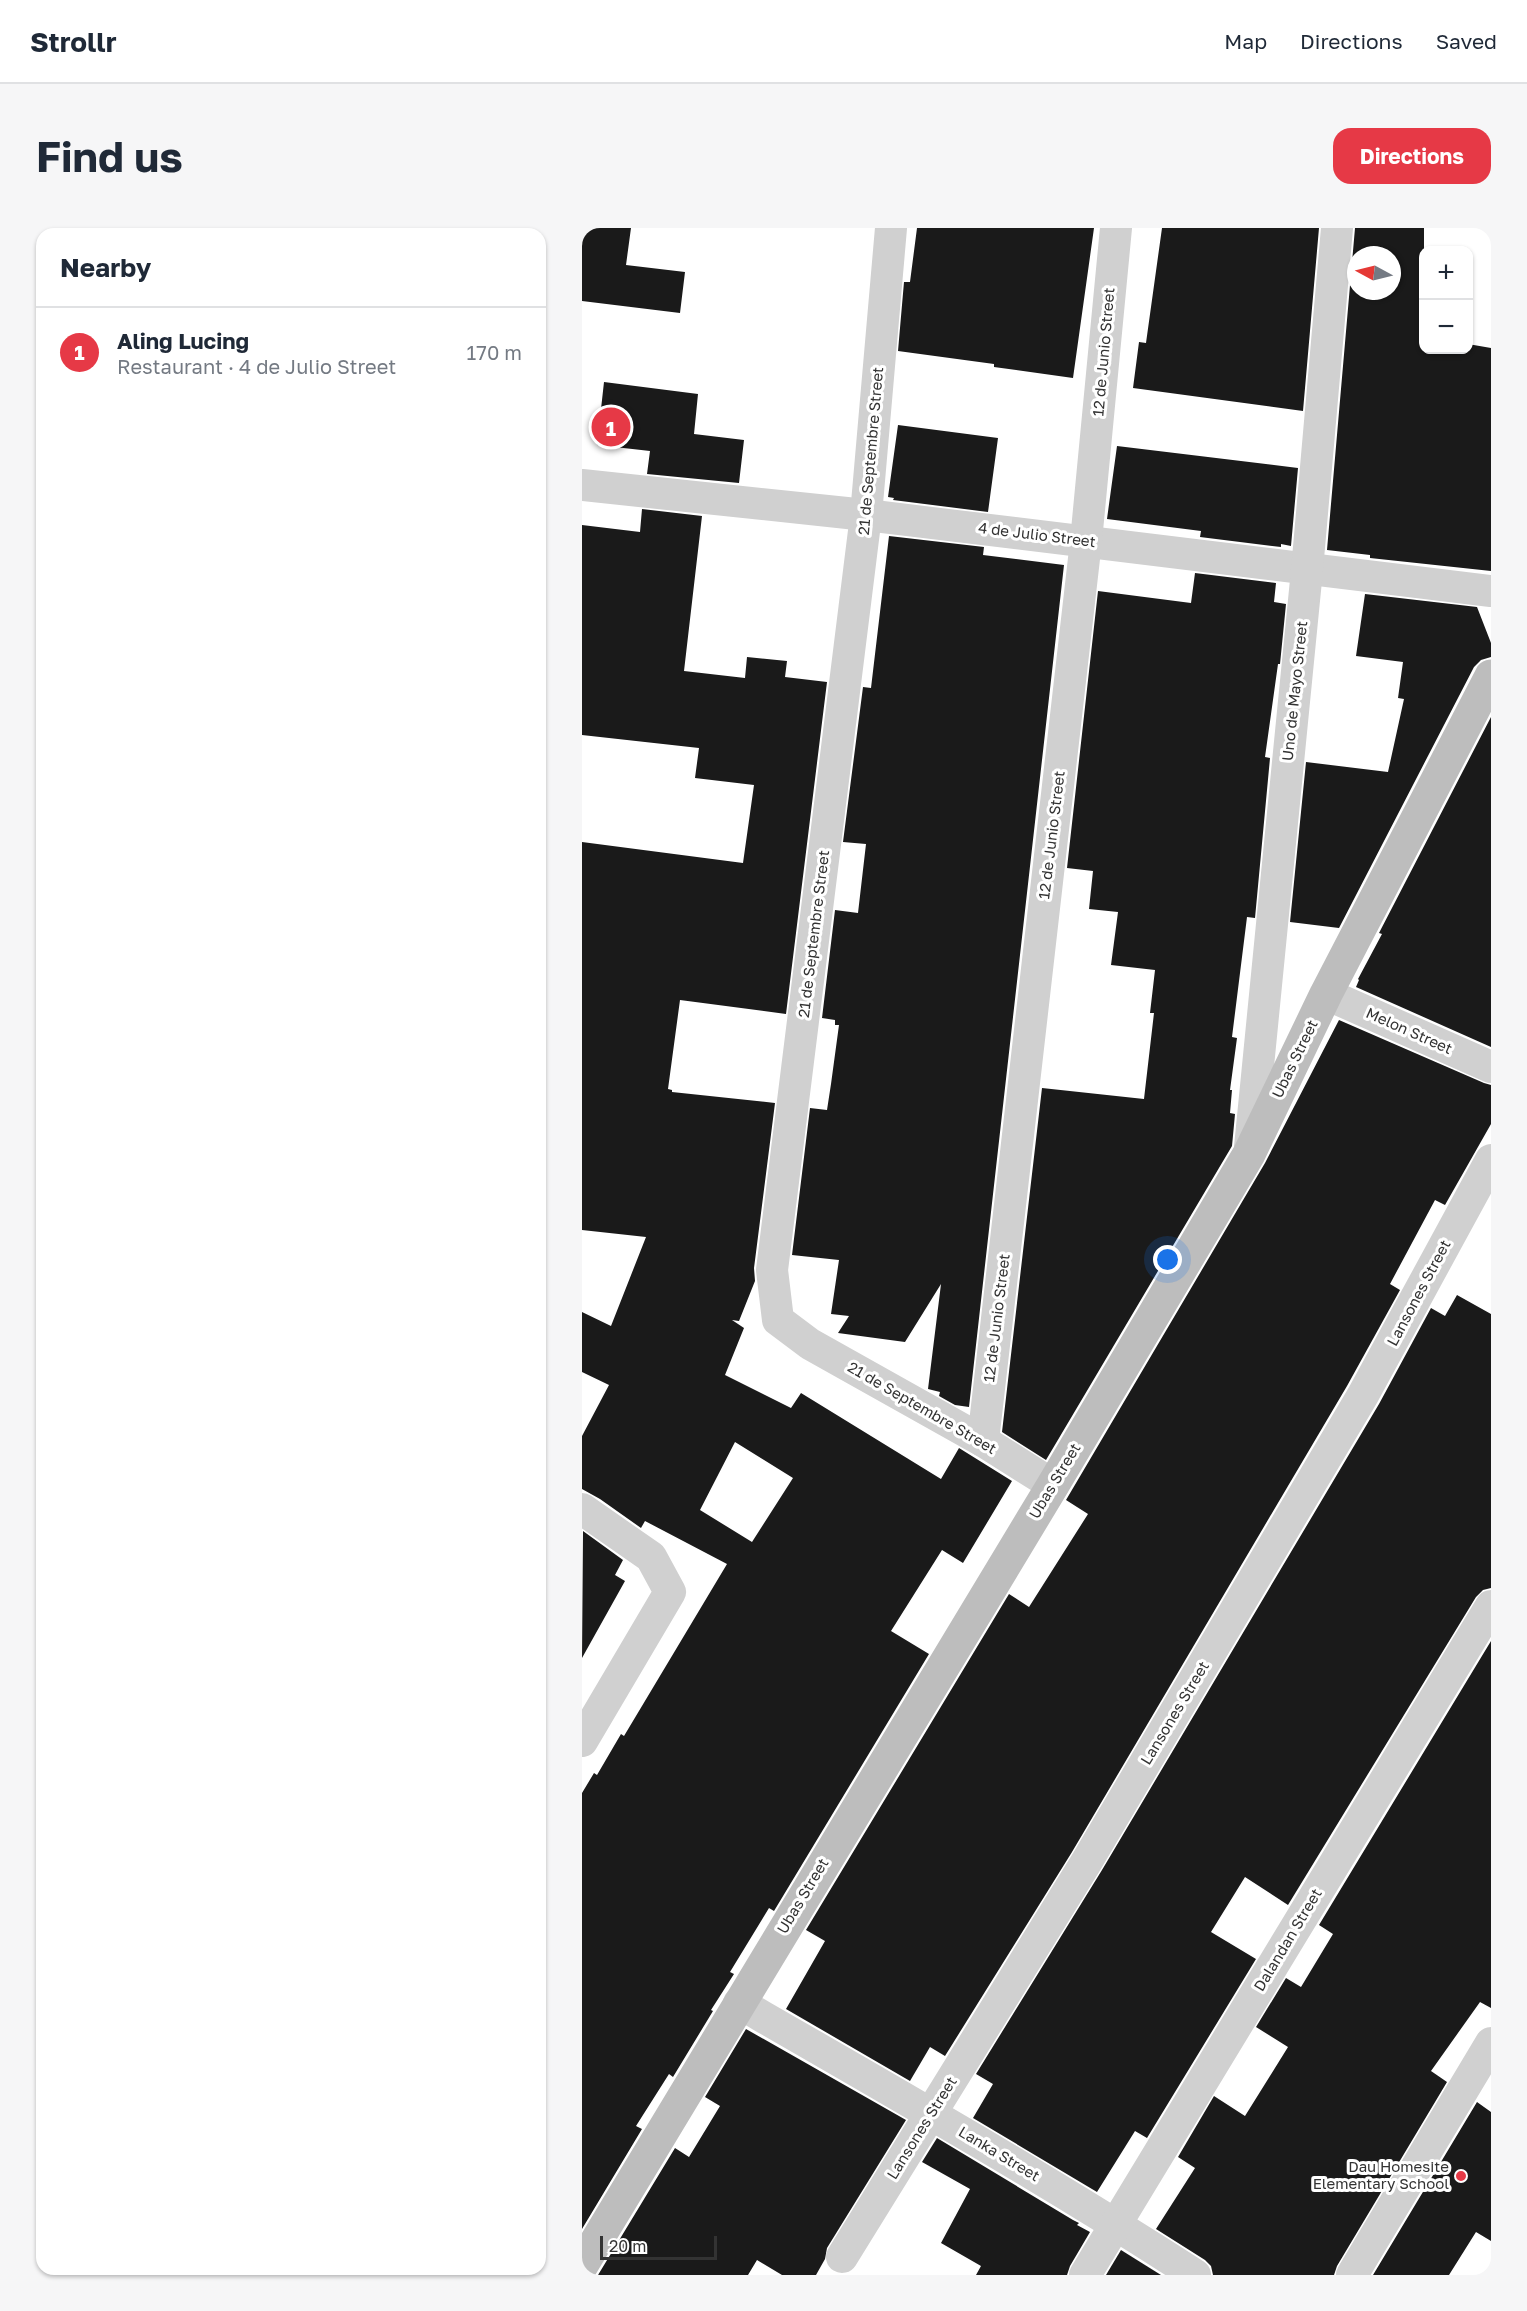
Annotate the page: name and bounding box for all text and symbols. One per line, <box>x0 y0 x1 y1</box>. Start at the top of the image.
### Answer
text: Strollr <box>30 25 117 58</box>
text: Map <box>1224 28 1267 54</box>
text: Directions <box>1300 28 1403 54</box>
text: Saved <box>1436 28 1497 54</box>
button: Directions <box>1333 128 1491 184</box>
text: Find us <box>36 131 183 181</box>
north arrow <box>1347 246 1401 300</box>
map controls <box>1419 246 1473 354</box>
button: + <box>1419 246 1473 300</box>
text: Nearby <box>60 252 151 283</box>
street label: 12 de Junio Street <box>1088 287 1118 417</box>
button: − <box>1419 300 1473 354</box>
text: Aling Lucing <box>117 327 249 354</box>
text: 1 <box>74 340 85 364</box>
text: 170 m <box>467 340 522 364</box>
text: Restaurant · 4 de Julio Street <box>117 354 396 378</box>
street label: 21 de Septembre Street <box>854 366 886 536</box>
pin: 1 <box>591 404 630 450</box>
street label: 4 de Julio Street <box>977 518 1097 550</box>
street label: Uno de Mayo Street <box>1278 620 1310 762</box>
street label: 12 de Junio Street <box>1034 770 1068 900</box>
street label: 21 de Septembre Street <box>794 849 832 1019</box>
street label: Melon Street <box>1363 1003 1455 1057</box>
street label: Ubas Street <box>1267 1017 1321 1101</box>
street label: Lansones Street <box>1383 1236 1454 1349</box>
your location <box>1153 1245 1182 1274</box>
street label: 12 de Junio Street <box>979 1253 1013 1383</box>
street label: 21 de Septembre Street <box>845 1357 1000 1457</box>
street label: Ubas Street <box>1025 1440 1084 1521</box>
street label: Lansones Street <box>1136 1658 1212 1767</box>
street label: Ubas Street <box>773 1855 832 1936</box>
street label: Dalandan Street <box>1249 1885 1325 1994</box>
street label: Lansones Street <box>882 2073 960 2182</box>
street label: Lanka Street <box>956 2122 1043 2184</box>
place label: Dau Homesite Elementary School <box>1313 2157 1449 2192</box>
marker: Dau Homesite Elementary School <box>1454 2169 1468 2183</box>
scale bar <box>600 2233 717 2260</box>
text: 20 m <box>609 2236 646 2256</box>

